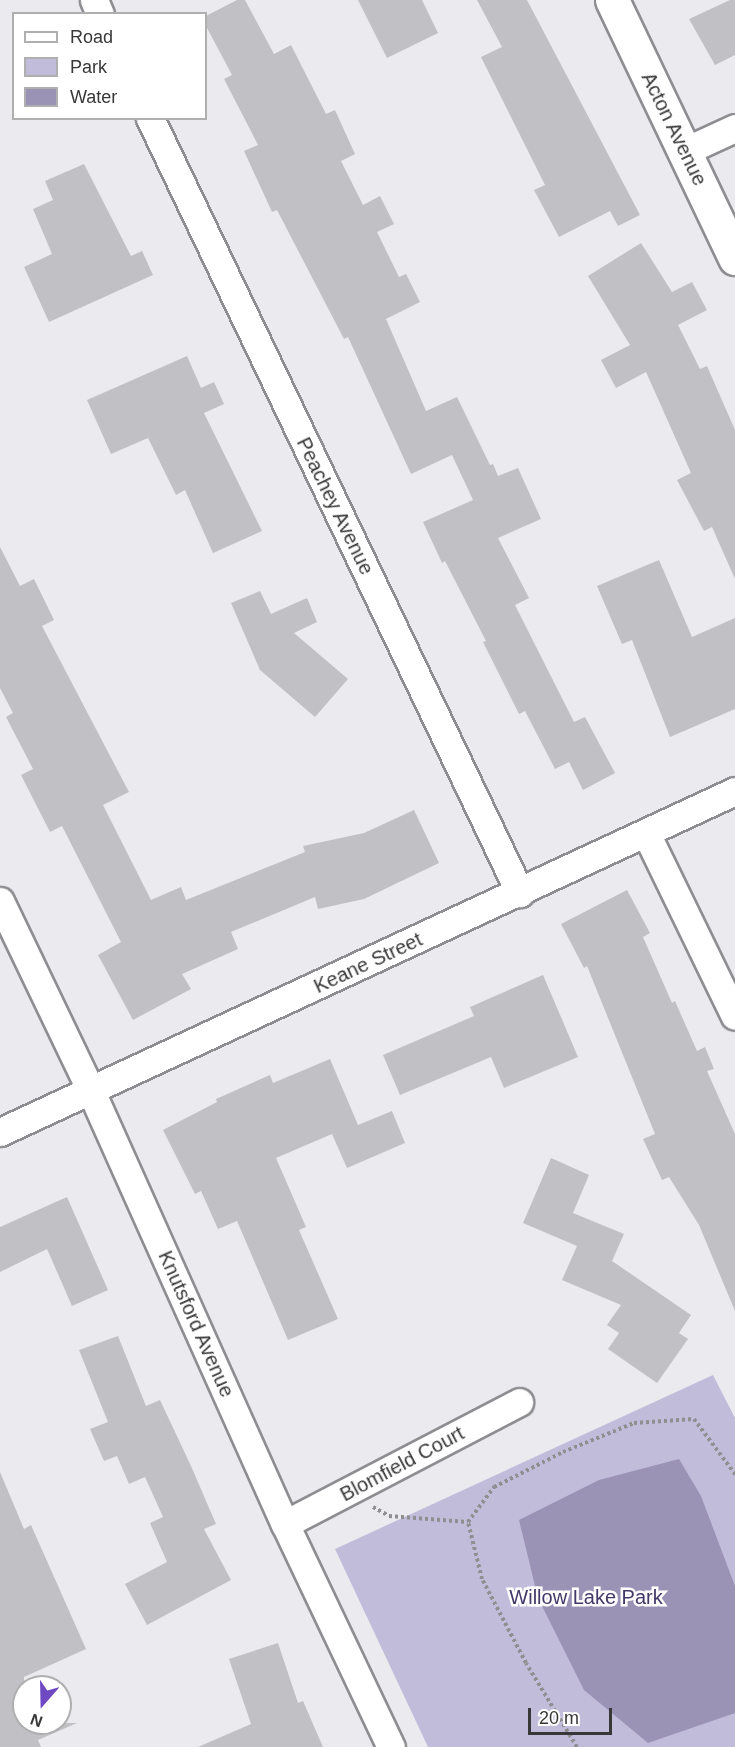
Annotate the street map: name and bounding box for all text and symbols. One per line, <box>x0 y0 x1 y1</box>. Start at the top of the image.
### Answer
legend <box>12 12 207 120</box>
text: Road <box>70 27 113 47</box>
text: Park <box>70 57 107 77</box>
street label: Acton Avenue <box>636 68 712 190</box>
text: Water <box>70 87 117 107</box>
street label: Peachey Avenue <box>291 433 379 579</box>
street label: Keane Street <box>310 927 426 999</box>
street label: Knutsford Avenue <box>153 1247 239 1401</box>
street label: Blomfield Court <box>336 1421 468 1507</box>
park label: Willow Lake Park <box>509 1585 663 1609</box>
north arrow <box>12 1675 72 1735</box>
scale bar <box>531 1696 615 1734</box>
text: 20 m <box>539 1708 579 1728</box>
text: N <box>28 1711 45 1730</box>

